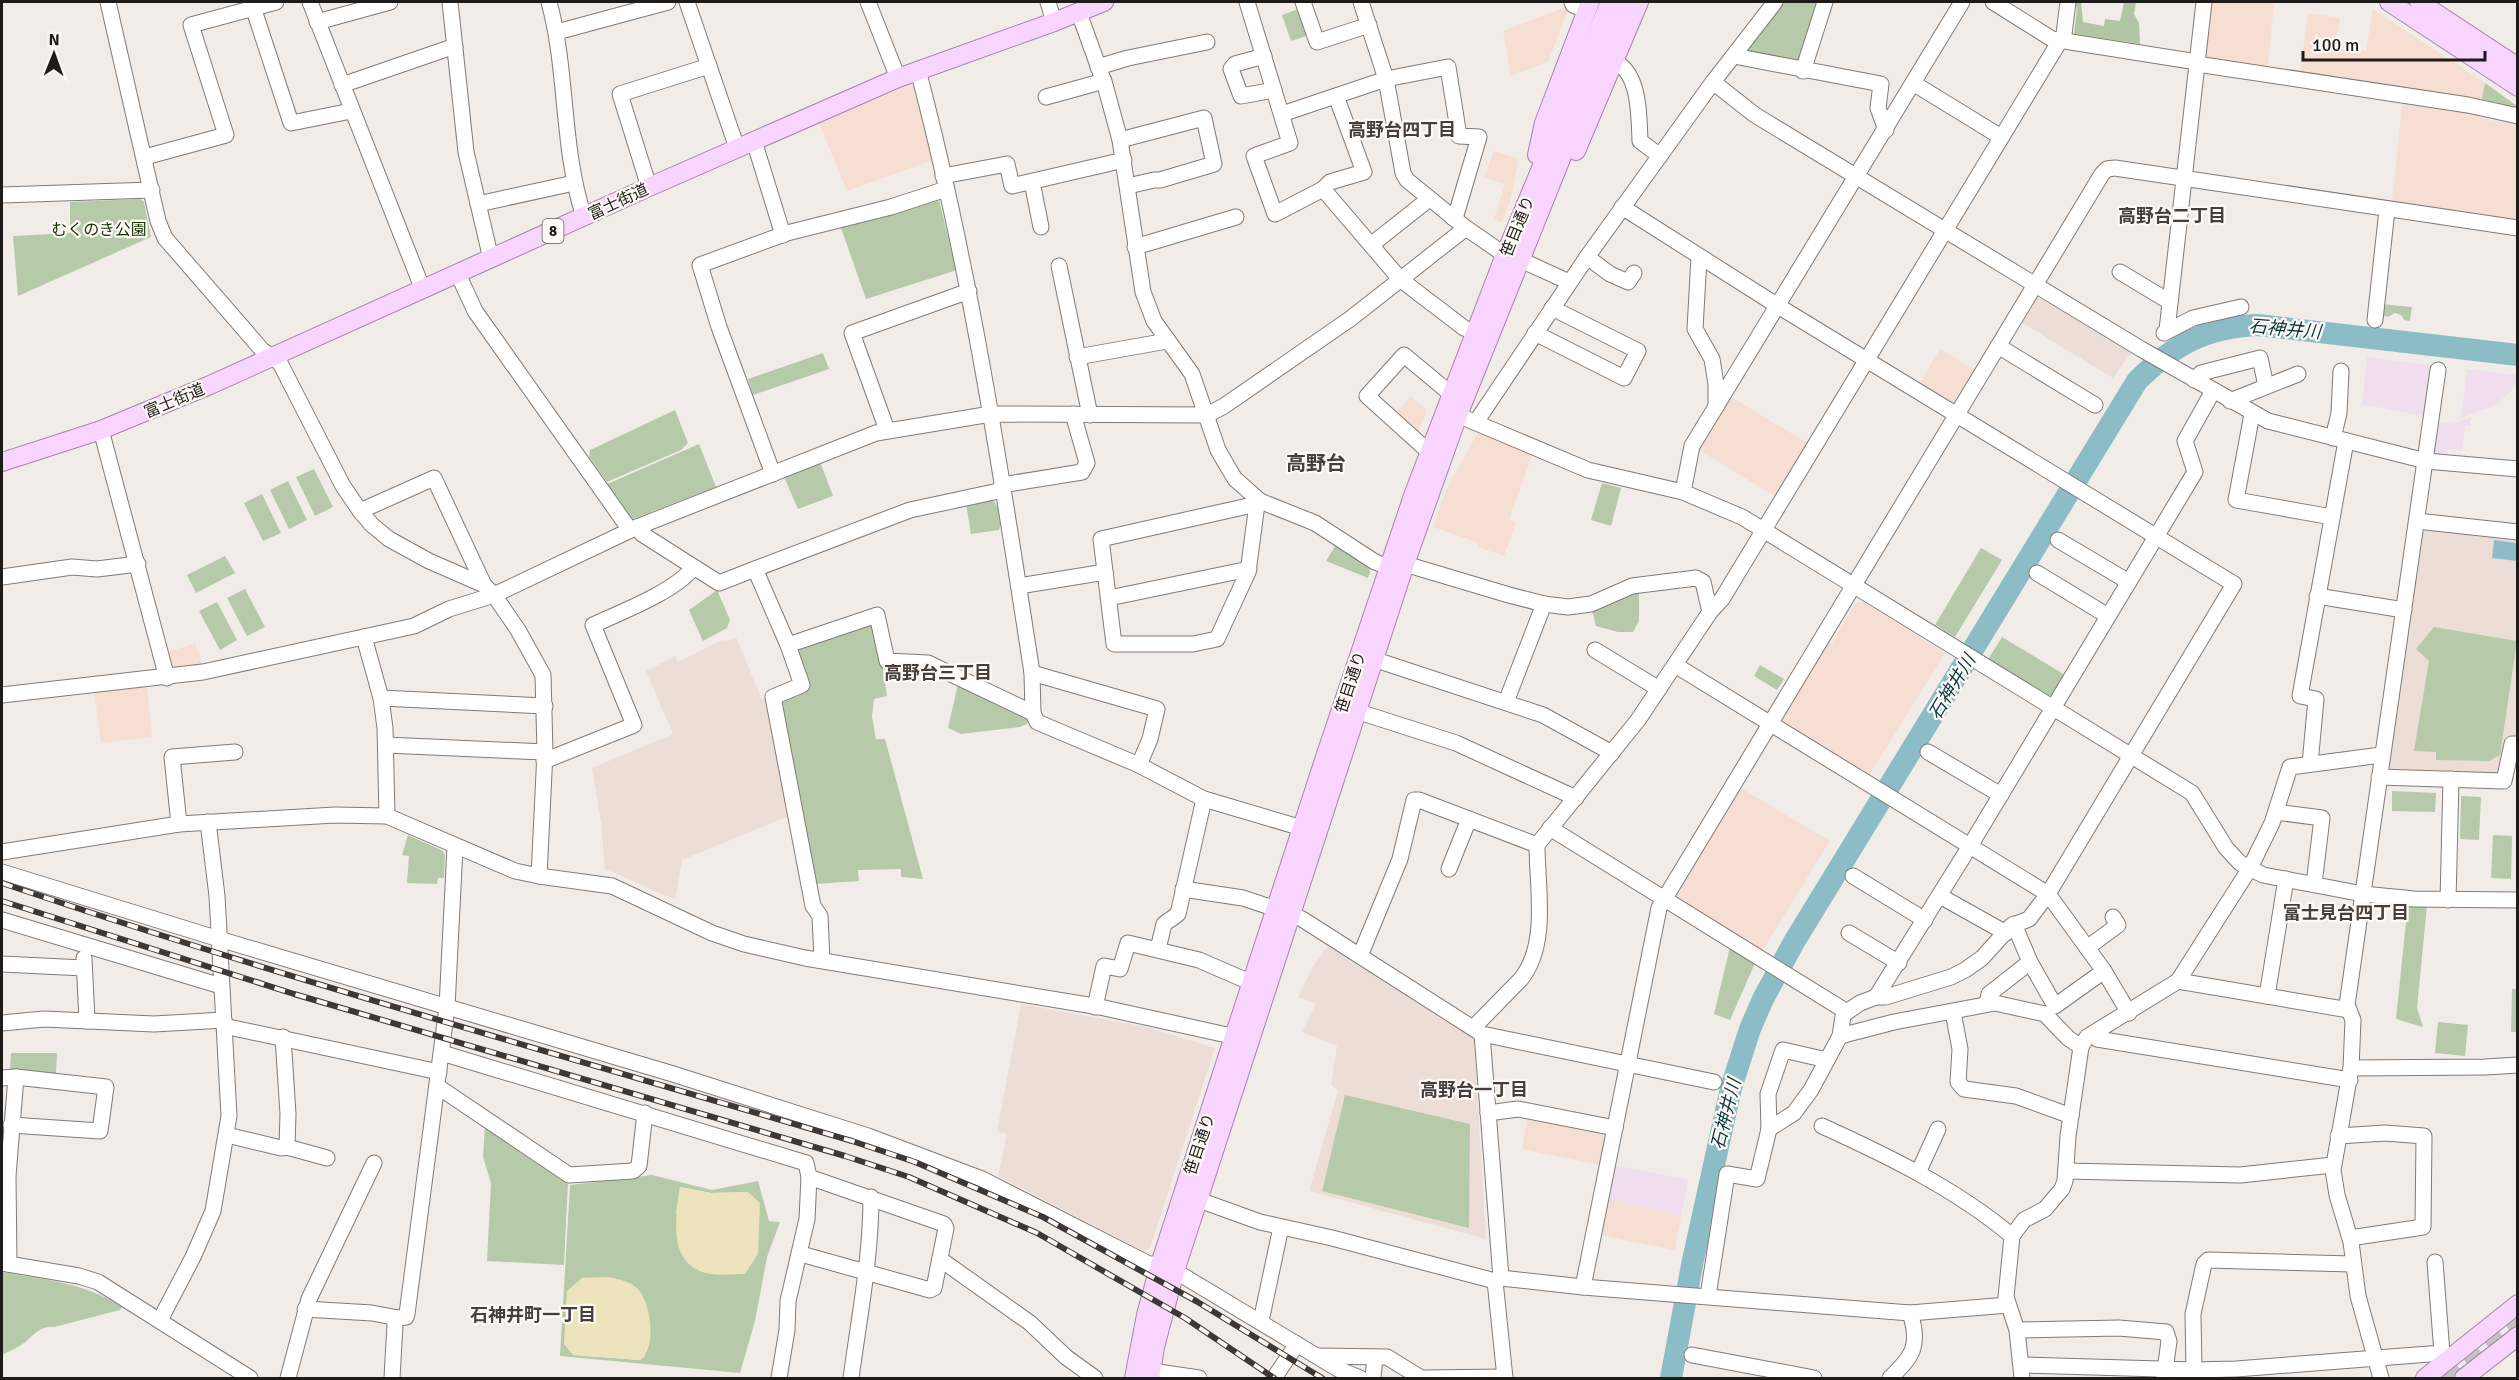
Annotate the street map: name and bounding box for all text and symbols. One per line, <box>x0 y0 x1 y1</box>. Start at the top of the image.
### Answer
north arrow <box>24 24 84 84</box>
scale bar <box>2303 24 2484 62</box>
text: N <box>49 30 60 50</box>
text: 100 m <box>2312 34 2359 56</box>
district label: 高野台四丁目 <box>1348 119 1456 141</box>
street label: 富士街道 <box>585 179 652 224</box>
street label: 笹目通り <box>1497 193 1539 260</box>
district label: 高野台二丁目 <box>2118 205 2226 227</box>
road number: 8 <box>542 219 564 243</box>
park label: むくのき公園 <box>51 220 147 240</box>
water label: 石神井川 <box>2248 315 2324 343</box>
street label: 富士街道 <box>141 379 208 423</box>
district label: 高野台 <box>1286 451 1346 476</box>
street label: 笹目通り <box>1332 649 1370 716</box>
water label: 石神井川 <box>1924 649 1981 724</box>
district label: 高野台三丁目 <box>884 662 992 684</box>
district label: 富士見台四丁目 <box>2283 902 2409 924</box>
water label: 石神井川 <box>1707 1074 1746 1152</box>
district label: 高野台一丁目 <box>1420 1079 1528 1101</box>
street label: 笹目通り <box>1181 1111 1219 1178</box>
district label: 石神井町一丁目 <box>470 1304 596 1326</box>

